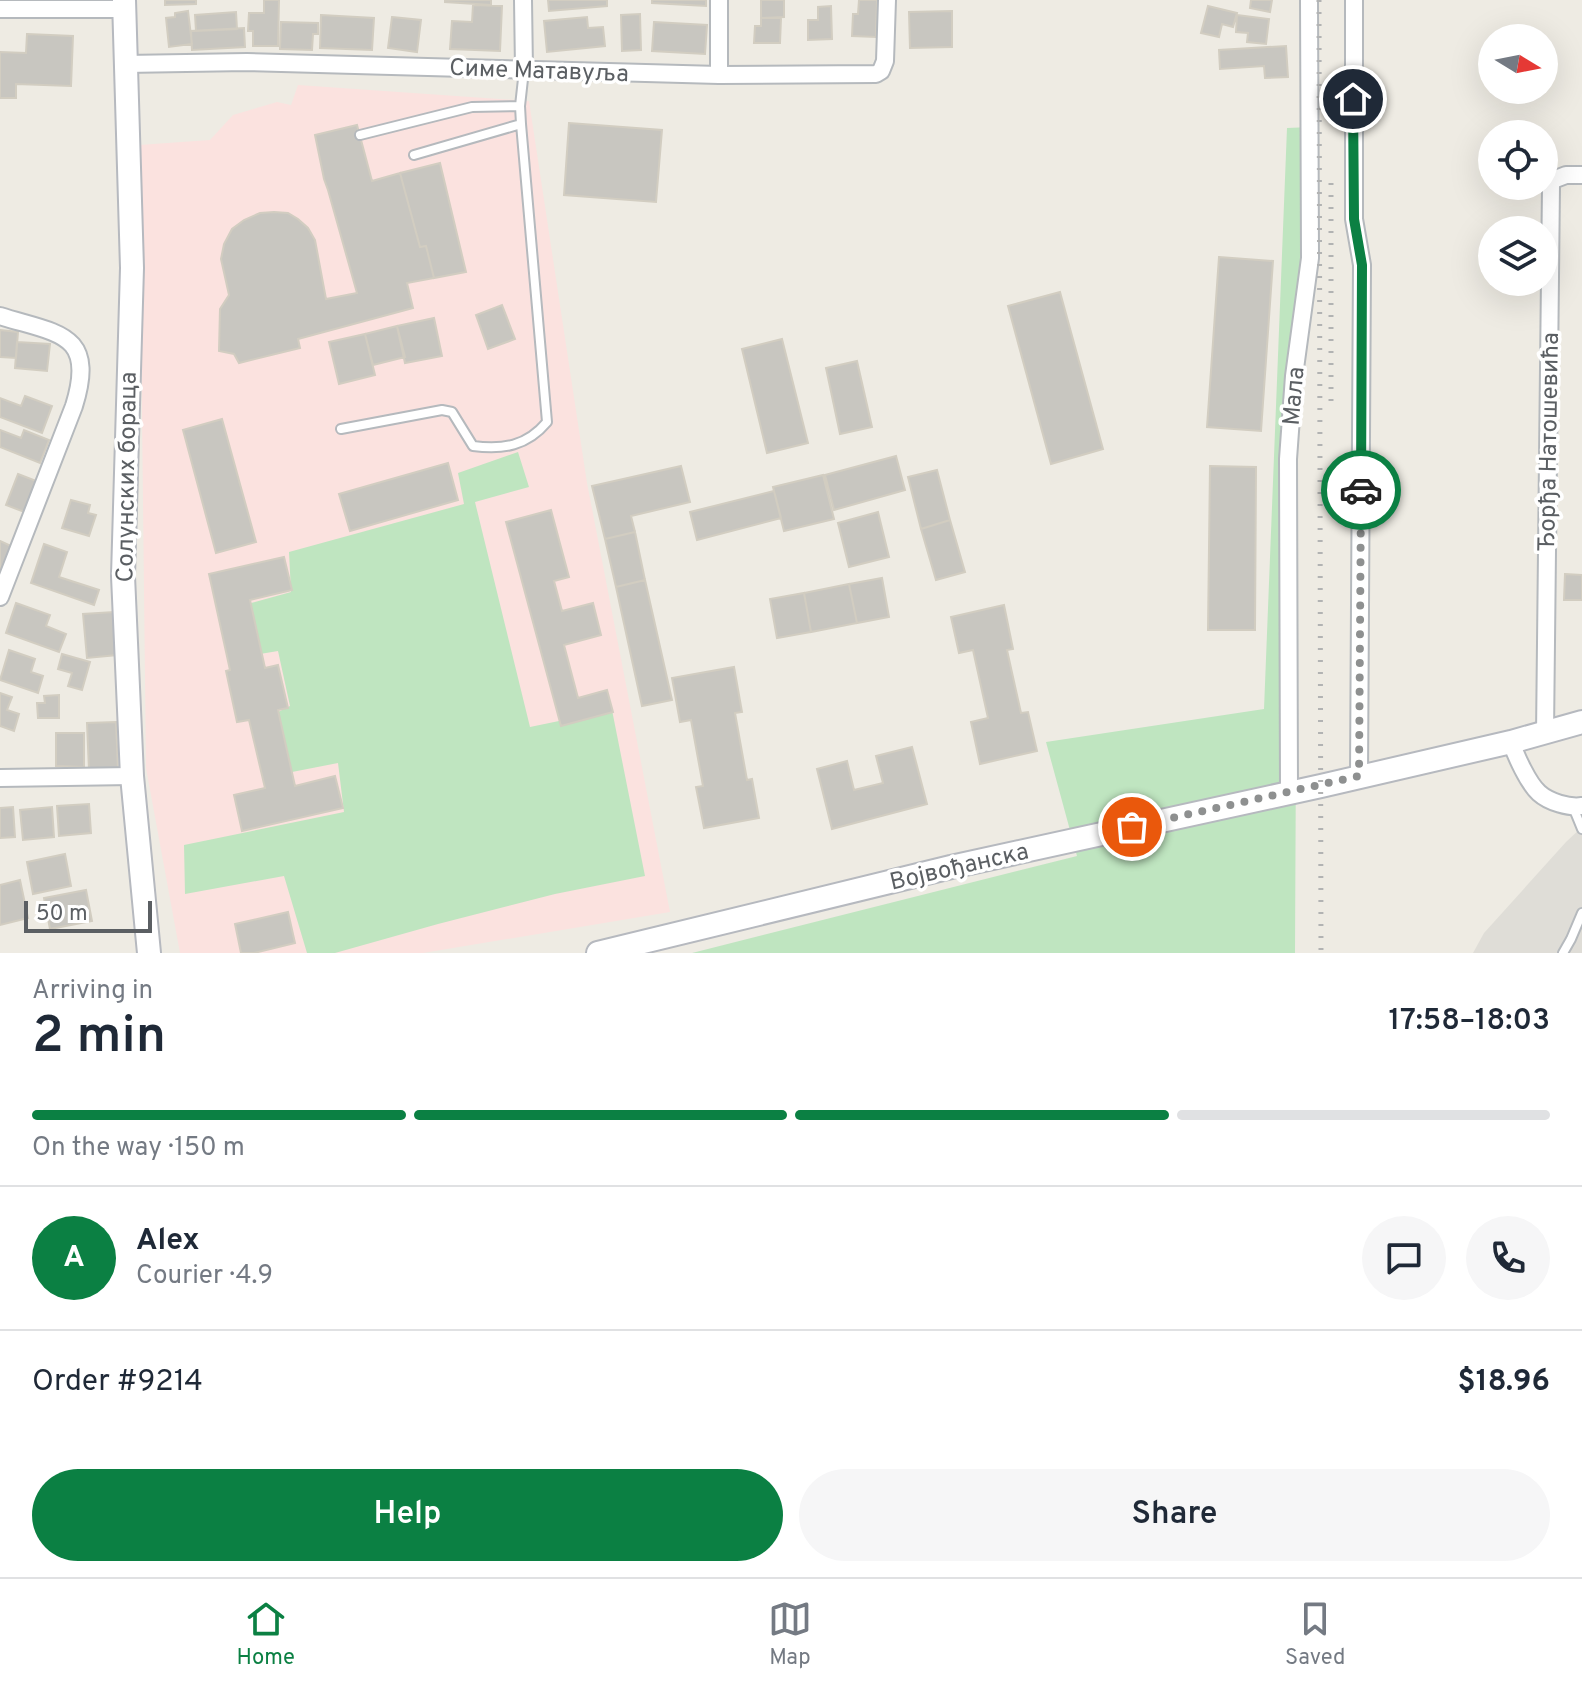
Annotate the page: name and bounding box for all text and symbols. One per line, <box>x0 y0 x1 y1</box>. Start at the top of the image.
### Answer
north arrow <box>1478 24 1558 104</box>
map controls <box>1478 24 1558 296</box>
street label: Симе Матавуља <box>449 54 629 90</box>
pin <box>1319 65 1387 133</box>
icon: home <box>1331 77 1375 121</box>
button: locate <box>1478 120 1558 200</box>
button: layers <box>1478 216 1558 296</box>
street label: Ђорђа Натошевића <box>1533 332 1567 552</box>
street label: Мала <box>1277 366 1313 427</box>
street label: Солунских бораца <box>111 372 145 583</box>
courier <box>1321 450 1401 530</box>
icon: car <box>1339 468 1383 512</box>
pin <box>1098 793 1166 861</box>
icon: bag <box>1110 805 1154 849</box>
street label: Војвођанска <box>887 837 1032 899</box>
scale bar <box>24 897 152 933</box>
text: 50 m <box>36 901 88 928</box>
text: Arriving in <box>32 975 153 1008</box>
text: 17:58–18:03 <box>1388 1003 1550 1040</box>
text: 2 min <box>32 1005 166 1071</box>
text: On the way · 150 m <box>32 1132 245 1165</box>
button: chat <box>1362 1216 1446 1300</box>
button: phone <box>1466 1216 1550 1300</box>
text: Alex <box>136 1223 200 1260</box>
text: A <box>63 1240 85 1277</box>
text: Courier · 4.9 <box>136 1260 273 1293</box>
text: Order #9214 <box>32 1364 203 1401</box>
text: $18.96 <box>1458 1364 1550 1401</box>
button: Help <box>32 1469 783 1561</box>
button: Share <box>799 1469 1550 1561</box>
tab: Home <box>237 1597 295 1672</box>
tab: Map <box>768 1597 812 1672</box>
tab: Saved <box>1285 1597 1345 1672</box>

